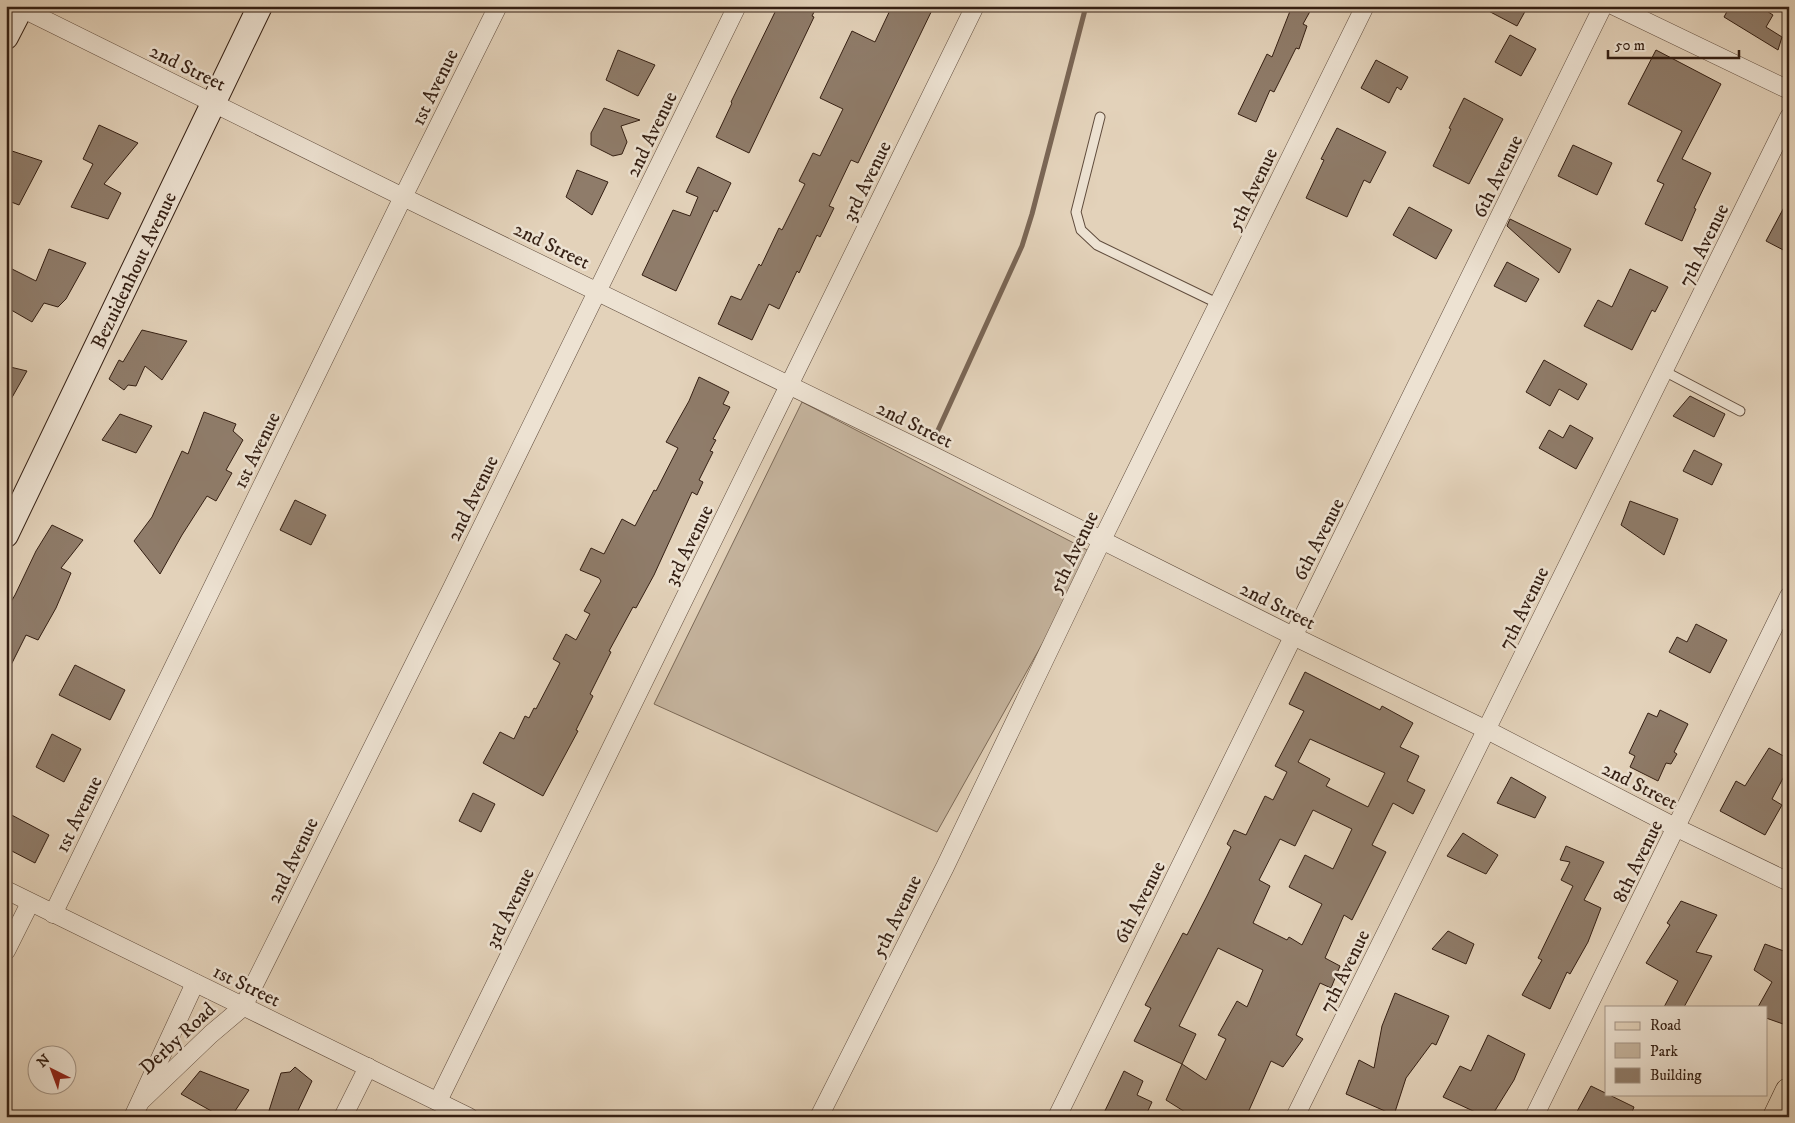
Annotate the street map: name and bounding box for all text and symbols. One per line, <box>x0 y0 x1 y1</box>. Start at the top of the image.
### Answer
scale bar <box>1608 28 1739 60</box>
text: 50 m <box>1615 36 1645 55</box>
street label: 2nd Street <box>145 39 230 98</box>
street label: 1st Avenue <box>406 45 465 130</box>
street label: 2nd Avenue <box>621 88 684 182</box>
street label: 6th Avenue <box>1468 131 1529 222</box>
street label: 3rd Avenue <box>837 137 898 226</box>
street label: 5th Avenue <box>1223 144 1284 235</box>
street label: Bezuidenhout Avenue <box>86 188 183 353</box>
street label: 7th Avenue <box>1674 200 1735 291</box>
street label: 2nd Street <box>509 217 594 276</box>
street label: 2nd Street <box>872 396 957 455</box>
street label: 1st Avenue <box>228 408 287 493</box>
street label: 2nd Avenue <box>442 452 505 546</box>
street label: 6th Avenue <box>1288 494 1351 585</box>
street label: 3rd Avenue <box>659 501 720 590</box>
street label: 5th Avenue <box>1044 507 1105 598</box>
street label: 7th Avenue <box>1494 563 1555 654</box>
street label: 2nd Street <box>1235 577 1319 636</box>
street label: 2nd Street <box>1597 757 1681 816</box>
street label: 1st Avenue <box>50 772 109 857</box>
street label: 2nd Avenue <box>262 814 325 908</box>
street label: 8th Avenue <box>1608 816 1669 907</box>
street label: 6th Avenue <box>1109 857 1172 948</box>
street label: 3rd Avenue <box>480 864 541 953</box>
street label: 5th Avenue <box>867 871 928 962</box>
street label: 7th Avenue <box>1315 926 1376 1017</box>
street label: 1st Street <box>208 959 284 1013</box>
street label: Derby Road <box>135 997 221 1081</box>
legend <box>1605 1006 1768 1096</box>
text: Road <box>1650 1016 1682 1035</box>
text: Park <box>1650 1042 1679 1061</box>
north arrow <box>28 1046 78 1096</box>
text: N <box>34 1050 55 1072</box>
text: Building <box>1650 1066 1702 1085</box>

